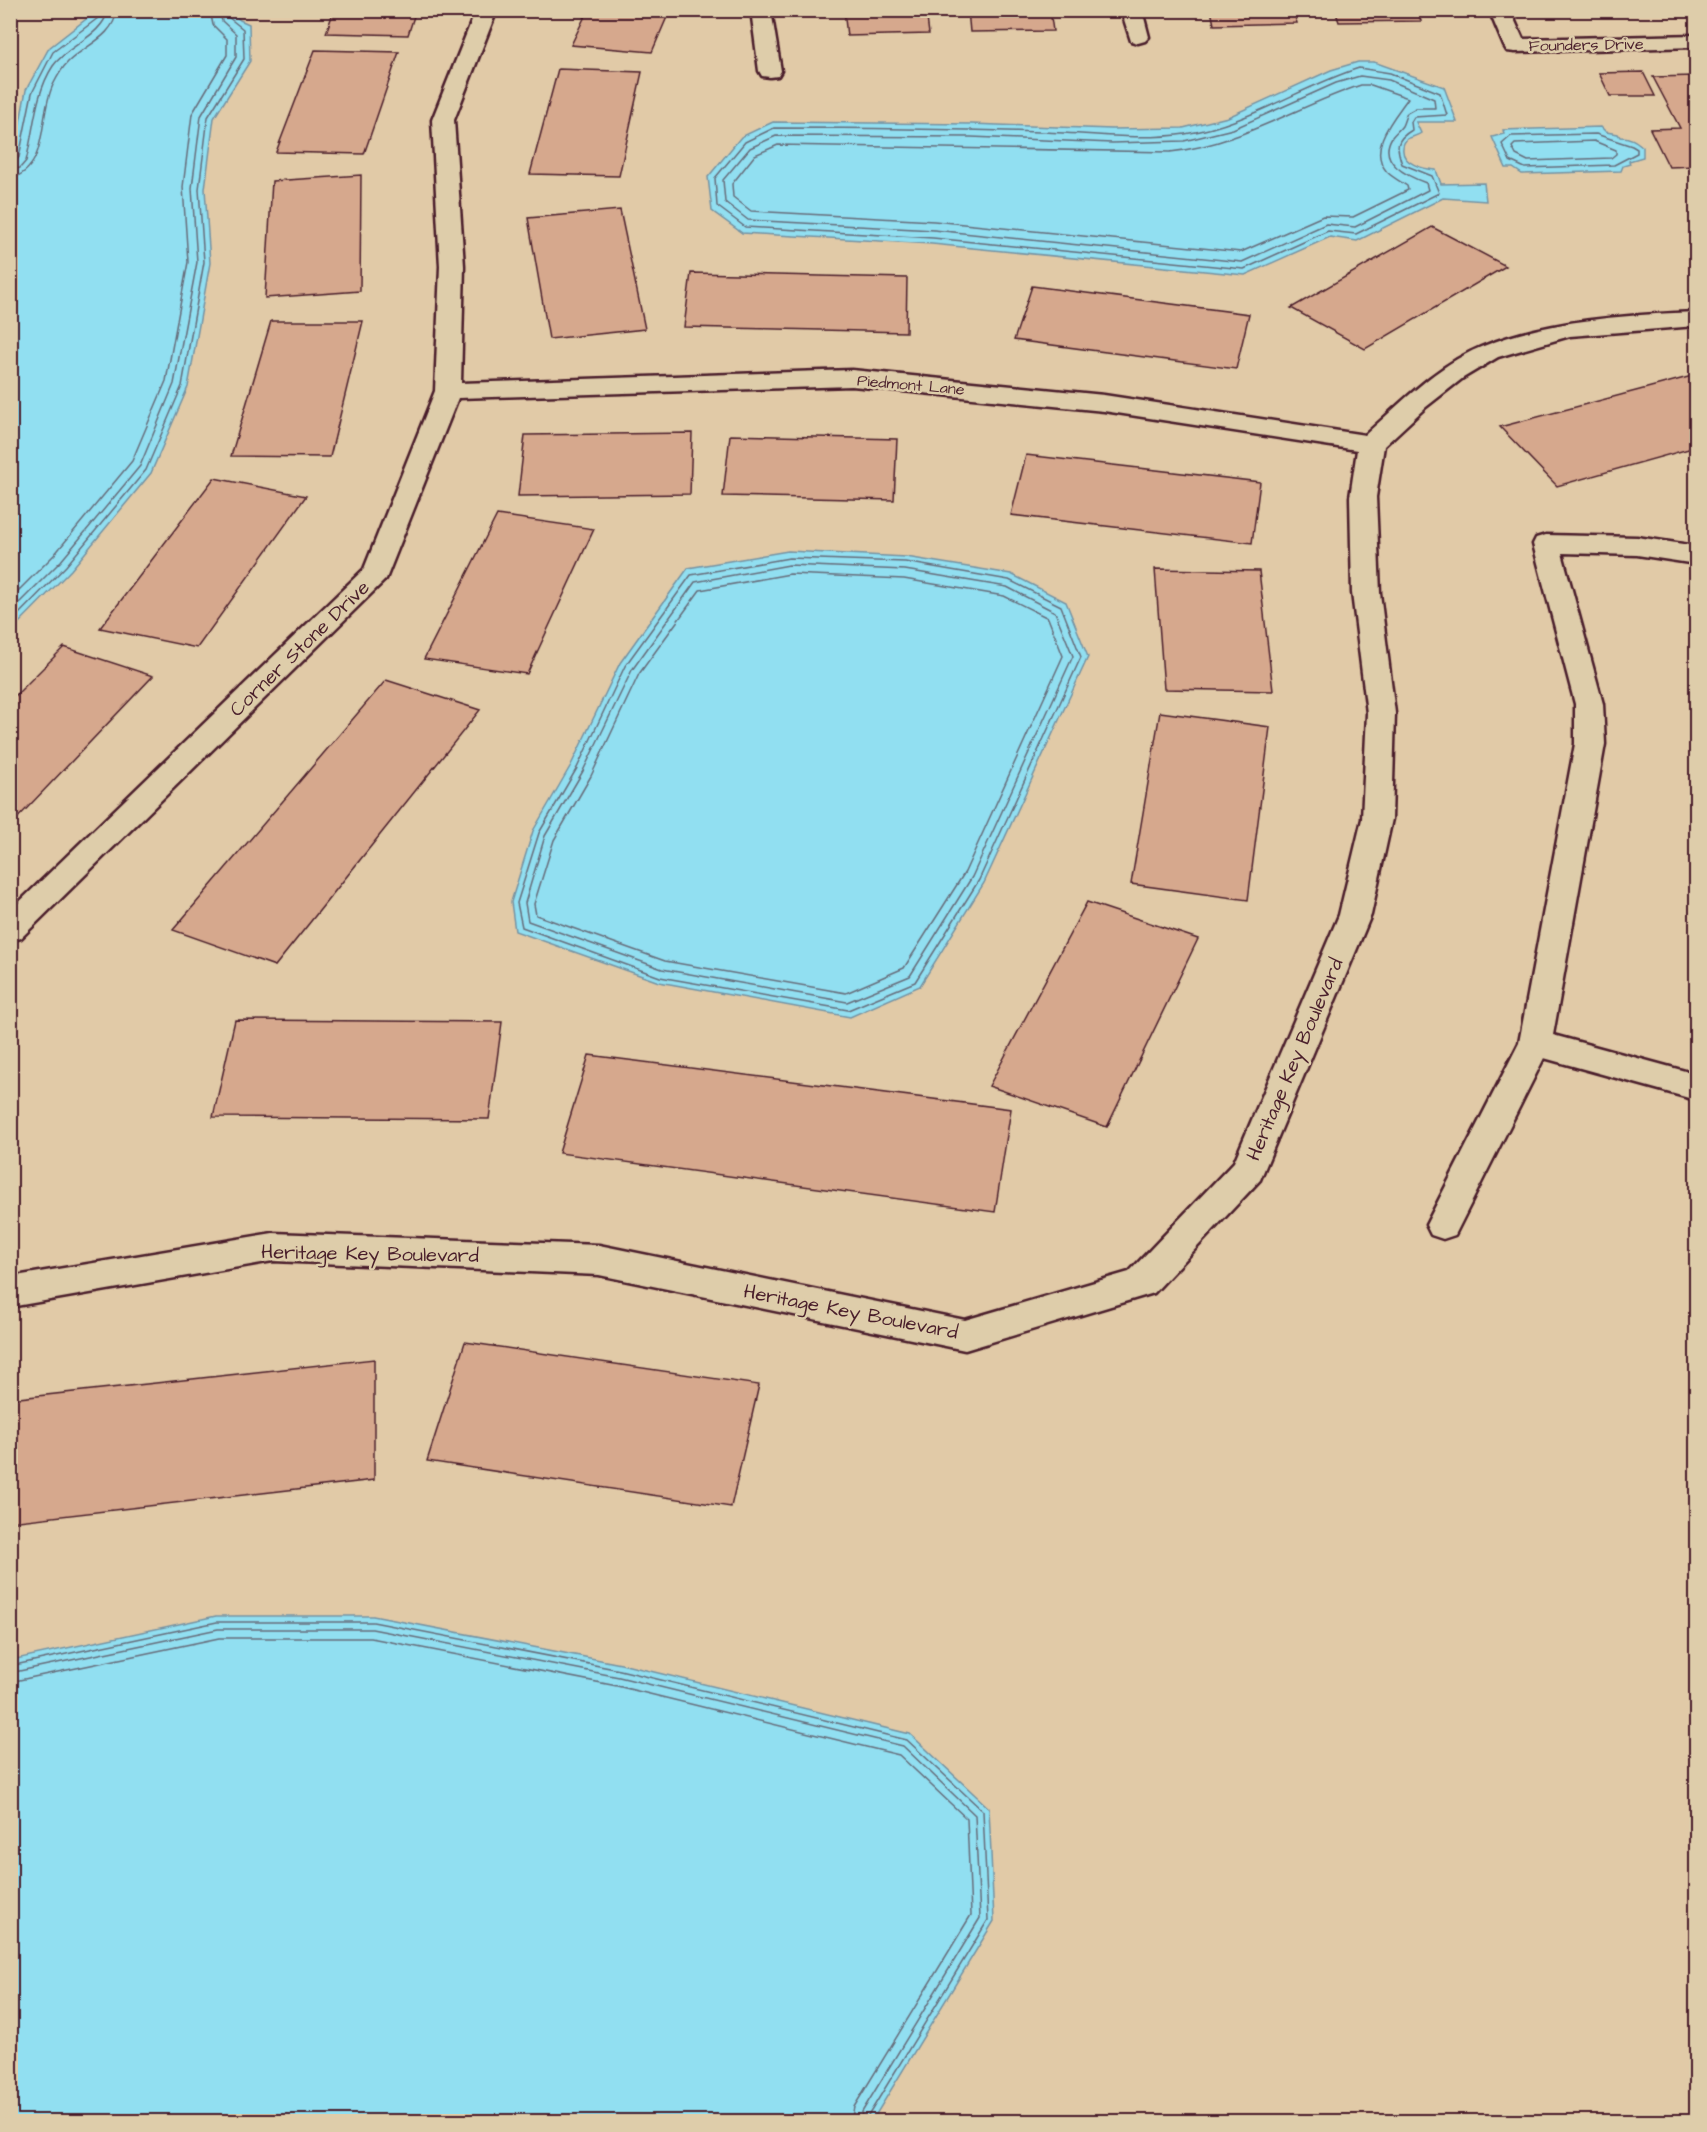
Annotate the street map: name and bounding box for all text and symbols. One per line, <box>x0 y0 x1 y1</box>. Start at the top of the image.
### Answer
street label: Founders Drive <box>1528 33 1644 57</box>
street label: Piedmont Lane <box>856 369 966 401</box>
street label: Corner Stone Drive <box>223 574 376 723</box>
street label: Heritage Key Boulevard <box>1239 954 1351 1165</box>
street label: Heritage Key Boulevard <box>261 1238 479 1271</box>
street label: Heritage Key Boulevard <box>741 1277 960 1347</box>

